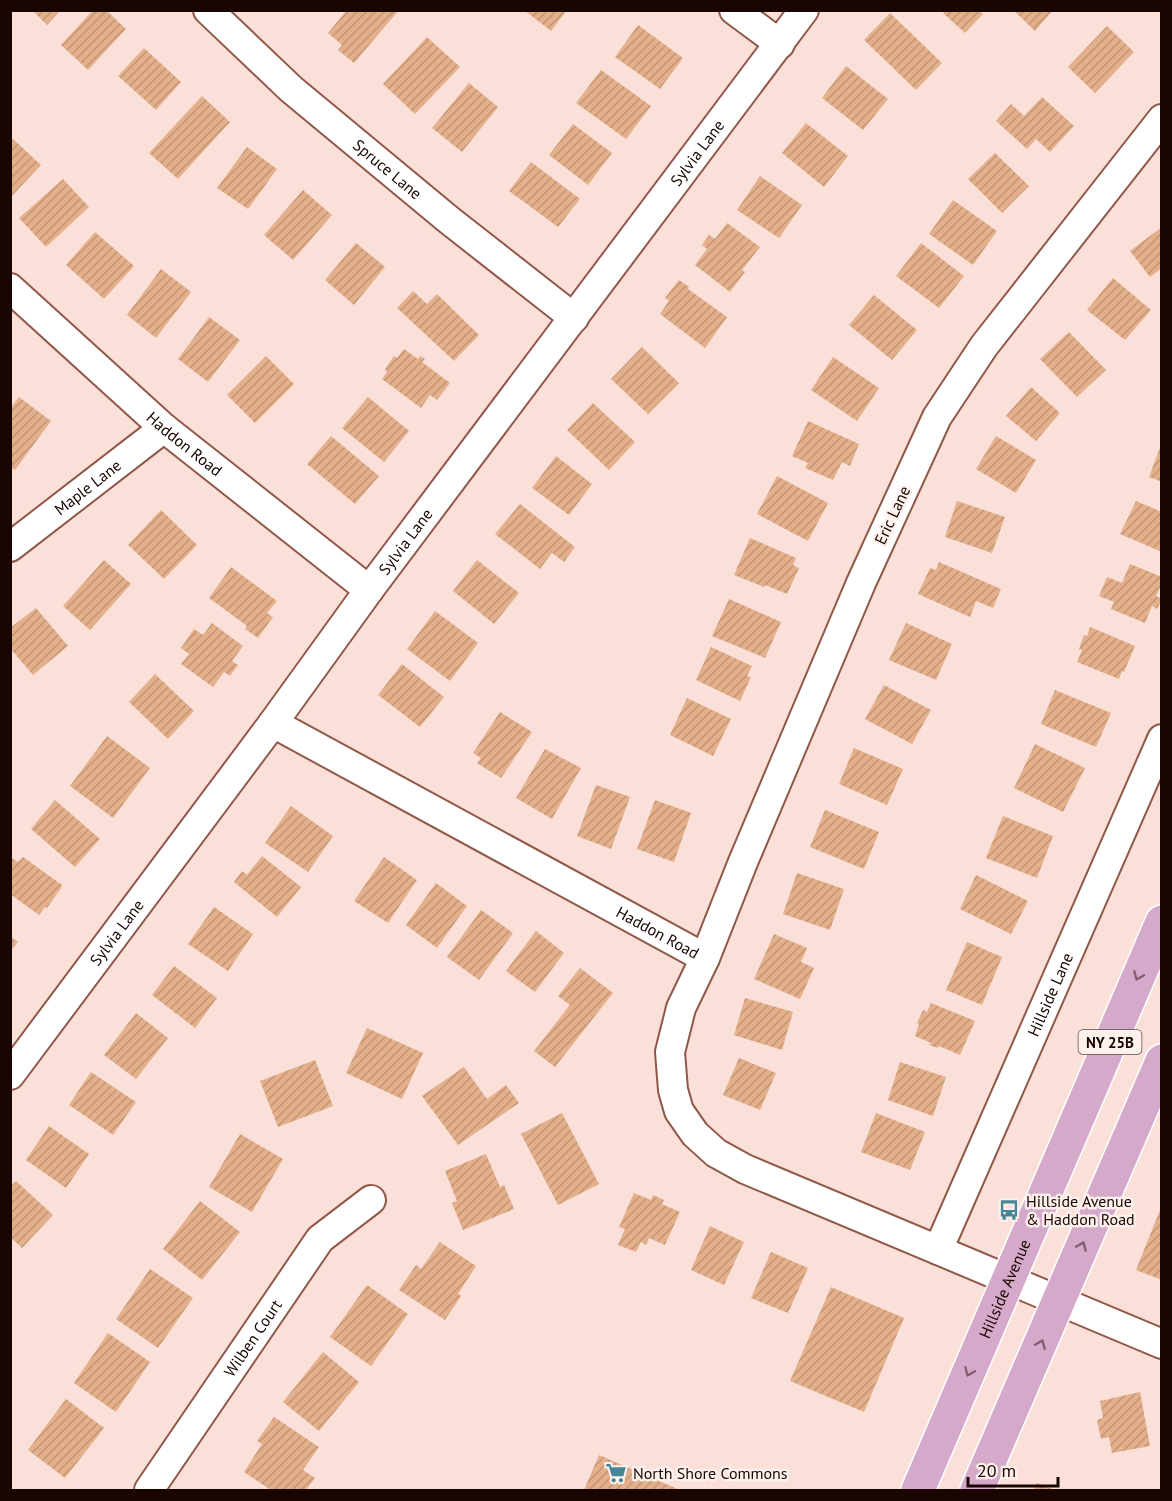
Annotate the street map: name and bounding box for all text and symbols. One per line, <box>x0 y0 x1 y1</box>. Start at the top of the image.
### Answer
street label: Sylvia Lane <box>666 116 728 190</box>
street label: Spruce Lane <box>349 135 426 203</box>
street label: Haddon Road <box>143 407 226 480</box>
street label: Maple Lane <box>50 455 125 519</box>
street label: Eric Lane <box>870 483 914 547</box>
street label: Sylvia Lane <box>374 504 437 579</box>
street label: Sylvia Lane <box>85 895 148 970</box>
street label: Haddon Road <box>613 902 703 963</box>
street label: Hillside Lane <box>1023 950 1077 1039</box>
one-way arrow <box>1134 969 1146 980</box>
road number: NY 25B <box>1078 1030 1142 1054</box>
place label: Hillside Avenue & Haddon Road <box>1026 1191 1135 1229</box>
bus stop icon: Hillside Avenue & Haddon Road <box>997 1198 1021 1222</box>
street label: Hillside Avenue <box>974 1236 1035 1341</box>
one-way arrow <box>1075 1241 1087 1252</box>
street label: Wilben Court <box>219 1295 286 1380</box>
one-way arrow <box>1033 1339 1045 1350</box>
one-way arrow <box>964 1366 976 1377</box>
scale bar <box>968 1450 1058 1488</box>
text: 20 m <box>977 1459 1016 1482</box>
supermarket icon: North Shore Commons <box>604 1461 628 1485</box>
place label: North Shore Commons <box>633 1463 788 1483</box>

